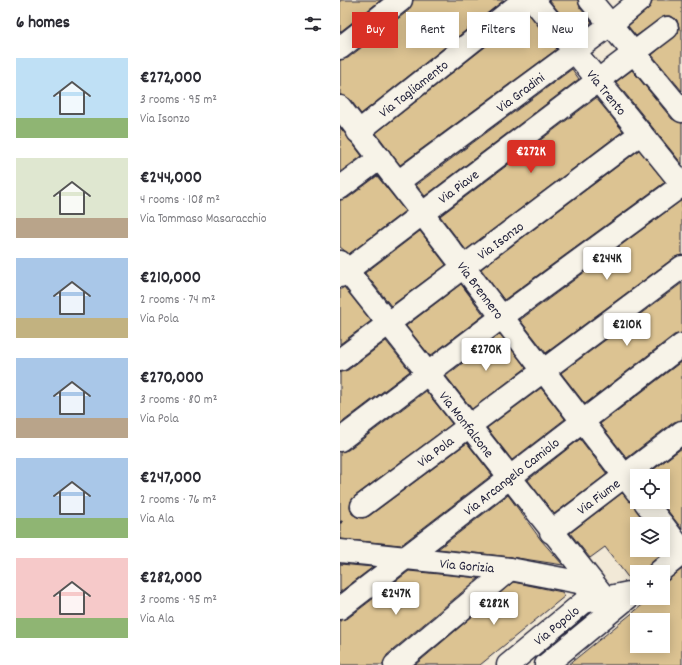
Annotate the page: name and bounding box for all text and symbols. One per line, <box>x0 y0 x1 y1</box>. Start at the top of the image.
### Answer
text: 6 homes <box>16 12 70 36</box>
chip: Buy <box>352 12 398 48</box>
chip: Rent <box>406 12 459 48</box>
chip: Filters <box>467 12 530 48</box>
chip: New <box>538 12 588 48</box>
icon: filters <box>302 13 324 35</box>
street label: Via Tagliamento <box>375 56 453 123</box>
street label: Via Trento <box>581 66 630 120</box>
text: €272,000 <box>140 67 202 91</box>
street label: Via Gradini <box>493 68 550 118</box>
icon: home <box>48 74 96 122</box>
text: 3 rooms · 95 m² <box>140 91 217 110</box>
text: Via Isonzo <box>140 110 190 129</box>
pin: €272K <box>503 140 559 174</box>
text: €272K <box>516 143 546 162</box>
street label: Via Piave <box>435 166 484 210</box>
text: €244,000 <box>140 167 202 191</box>
icon: home <box>48 174 96 222</box>
text: 4 rooms · 108 m² <box>140 191 220 210</box>
text: Via Tommaso Masaracchio <box>140 210 267 229</box>
street label: Via Isonzo <box>474 217 529 266</box>
pin: €244K <box>579 247 635 281</box>
text: €244K <box>592 250 622 269</box>
street label: Via Brennero <box>451 258 508 324</box>
text: €210,000 <box>140 267 201 291</box>
icon: home <box>48 274 96 322</box>
text: 2 rooms · 74 m² <box>140 291 215 310</box>
text: Via Pola <box>140 310 179 329</box>
pin: €210K <box>599 313 655 347</box>
text: €210K <box>613 316 641 335</box>
pin: €270K <box>458 338 514 372</box>
text: €270K <box>470 341 502 360</box>
text: €270,000 <box>140 367 204 391</box>
icon: home <box>48 374 96 422</box>
street label: Via Monfalcone <box>433 388 498 463</box>
text: 3 rooms · 80 m² <box>140 391 217 410</box>
text: Via Pola <box>140 410 179 429</box>
street label: Via Pola <box>414 432 459 473</box>
street label: Via Arcangelo Camiolo <box>460 434 565 522</box>
text: €247,000 <box>140 467 202 491</box>
map controls <box>630 469 670 653</box>
button: locate <box>630 469 670 509</box>
icon: home <box>48 474 96 522</box>
street label: Via Fiume <box>573 475 625 521</box>
text: 2 rooms · 76 m² <box>140 491 216 510</box>
text: Via Ala <box>140 510 174 529</box>
button: layers <box>630 517 670 557</box>
street label: Via Gorizia <box>439 555 495 579</box>
button: + <box>630 565 670 605</box>
text: €282,000 <box>140 567 202 591</box>
icon: home <box>48 574 96 622</box>
pin: €247K <box>368 582 424 616</box>
text: €247K <box>381 585 411 604</box>
text: 3 rooms · 95 m² <box>140 591 217 610</box>
pin: €282K <box>466 592 522 626</box>
text: €282K <box>479 595 509 614</box>
street label: Via Popolo <box>530 602 584 651</box>
text: Via Ala <box>140 610 174 629</box>
button: − <box>630 613 670 653</box>

